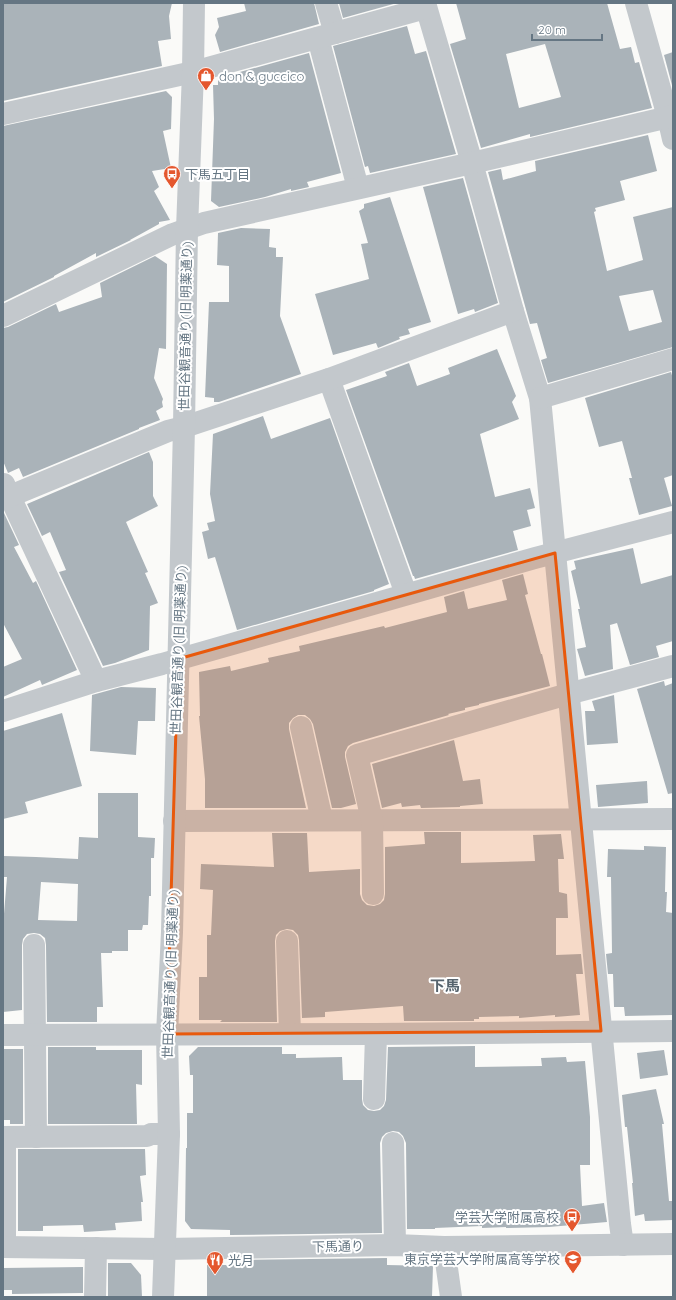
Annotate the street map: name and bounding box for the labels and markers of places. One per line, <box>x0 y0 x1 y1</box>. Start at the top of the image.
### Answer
shop icon: don & guccico <box>196 66 216 91</box>
place label: don & guccico <box>219 68 305 84</box>
bus stop icon: 下馬五丁目 <box>162 164 182 189</box>
place label: 下馬五丁目 <box>185 166 250 182</box>
bus stop icon: 学芸大学附属高校 <box>562 1207 582 1232</box>
place label: 学芸大学附属高校 <box>455 1209 559 1225</box>
school or university icon: 東京学芸大学附属高等学校 <box>563 1249 583 1274</box>
restaurant icon: 光月 <box>205 1250 225 1275</box>
place label: 東京学芸大学附属高等学校 <box>404 1251 560 1267</box>
place label: 光月 <box>228 1252 254 1268</box>

